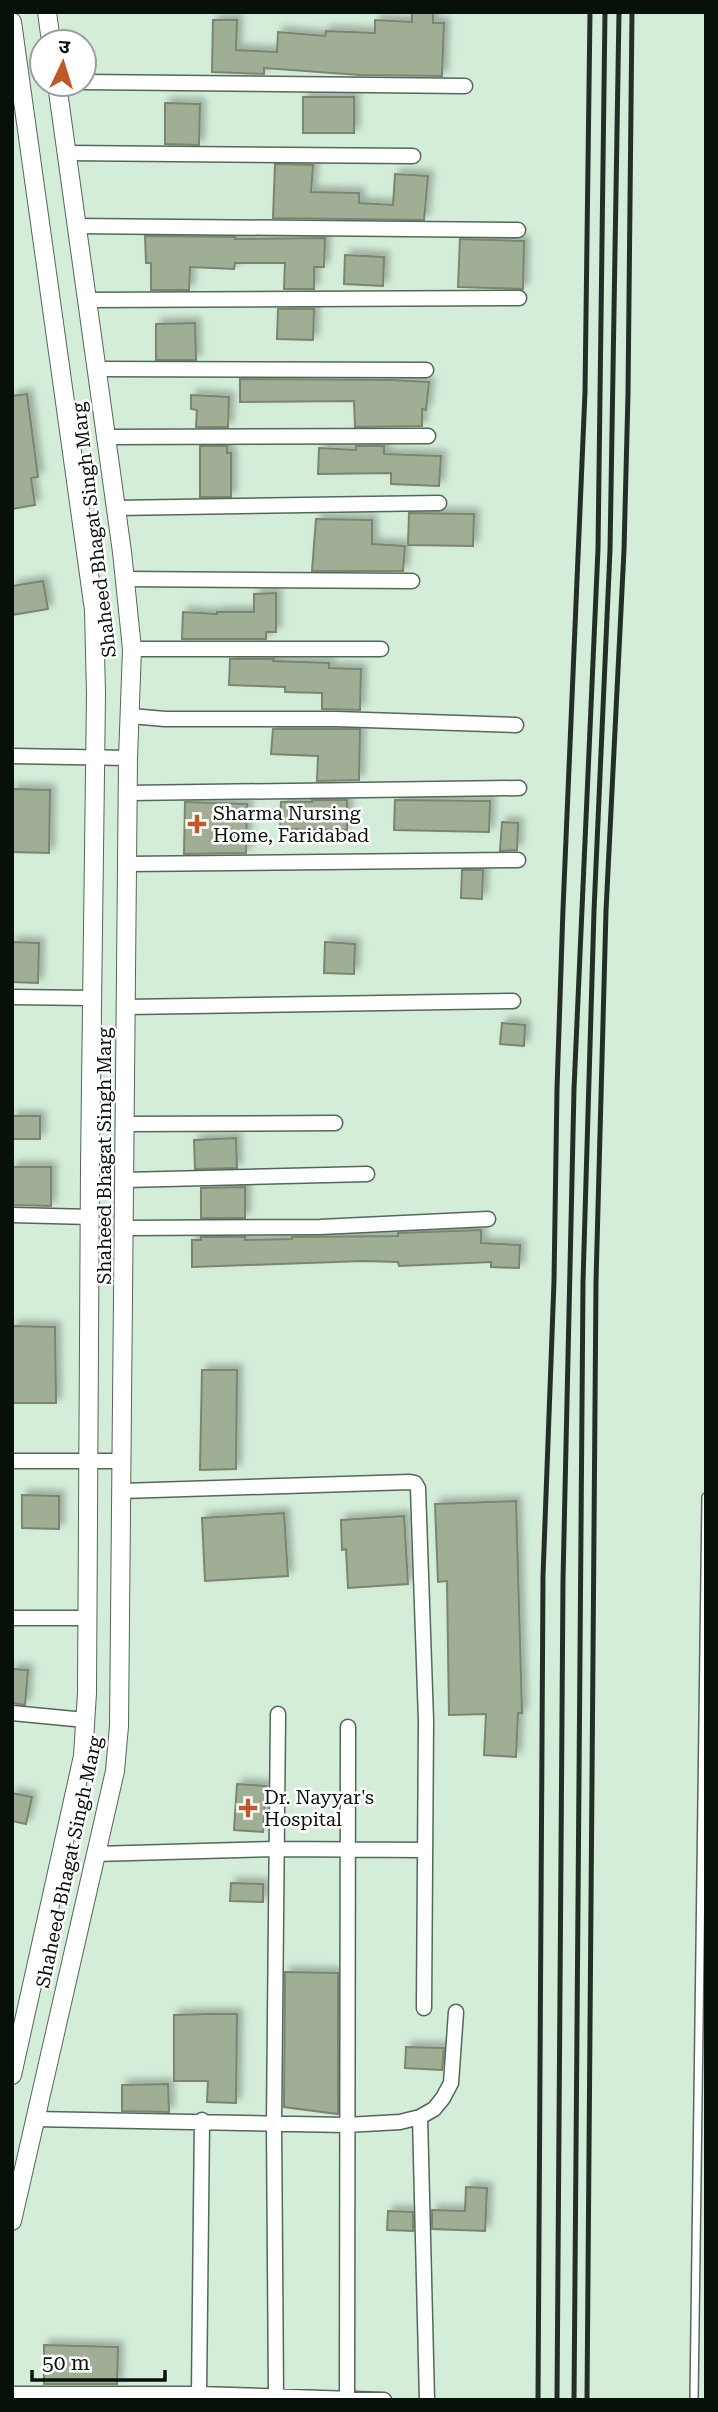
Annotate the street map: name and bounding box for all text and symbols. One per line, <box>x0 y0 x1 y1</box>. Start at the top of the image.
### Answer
north arrow <box>28 28 98 98</box>
text: उ <box>58 35 71 58</box>
street label: Shaheed Bhagat Singh Marg <box>67 401 121 659</box>
place label: Sharma Nursing Home, Faridabad <box>213 802 369 847</box>
marker: Sharma Nursing Home, Faridabad <box>187 814 207 834</box>
street label: Shaheed Bhagat Singh Marg <box>93 1027 116 1285</box>
street label: Shaheed Bhagat Singh Marg <box>31 1734 107 1990</box>
place label: Dr. Nayyar's Hospital <box>264 1786 374 1831</box>
marker: Dr. Nayyar's Hospital <box>238 1798 258 1818</box>
scale bar <box>32 2338 164 2382</box>
text: 50 m <box>42 2351 90 2375</box>

